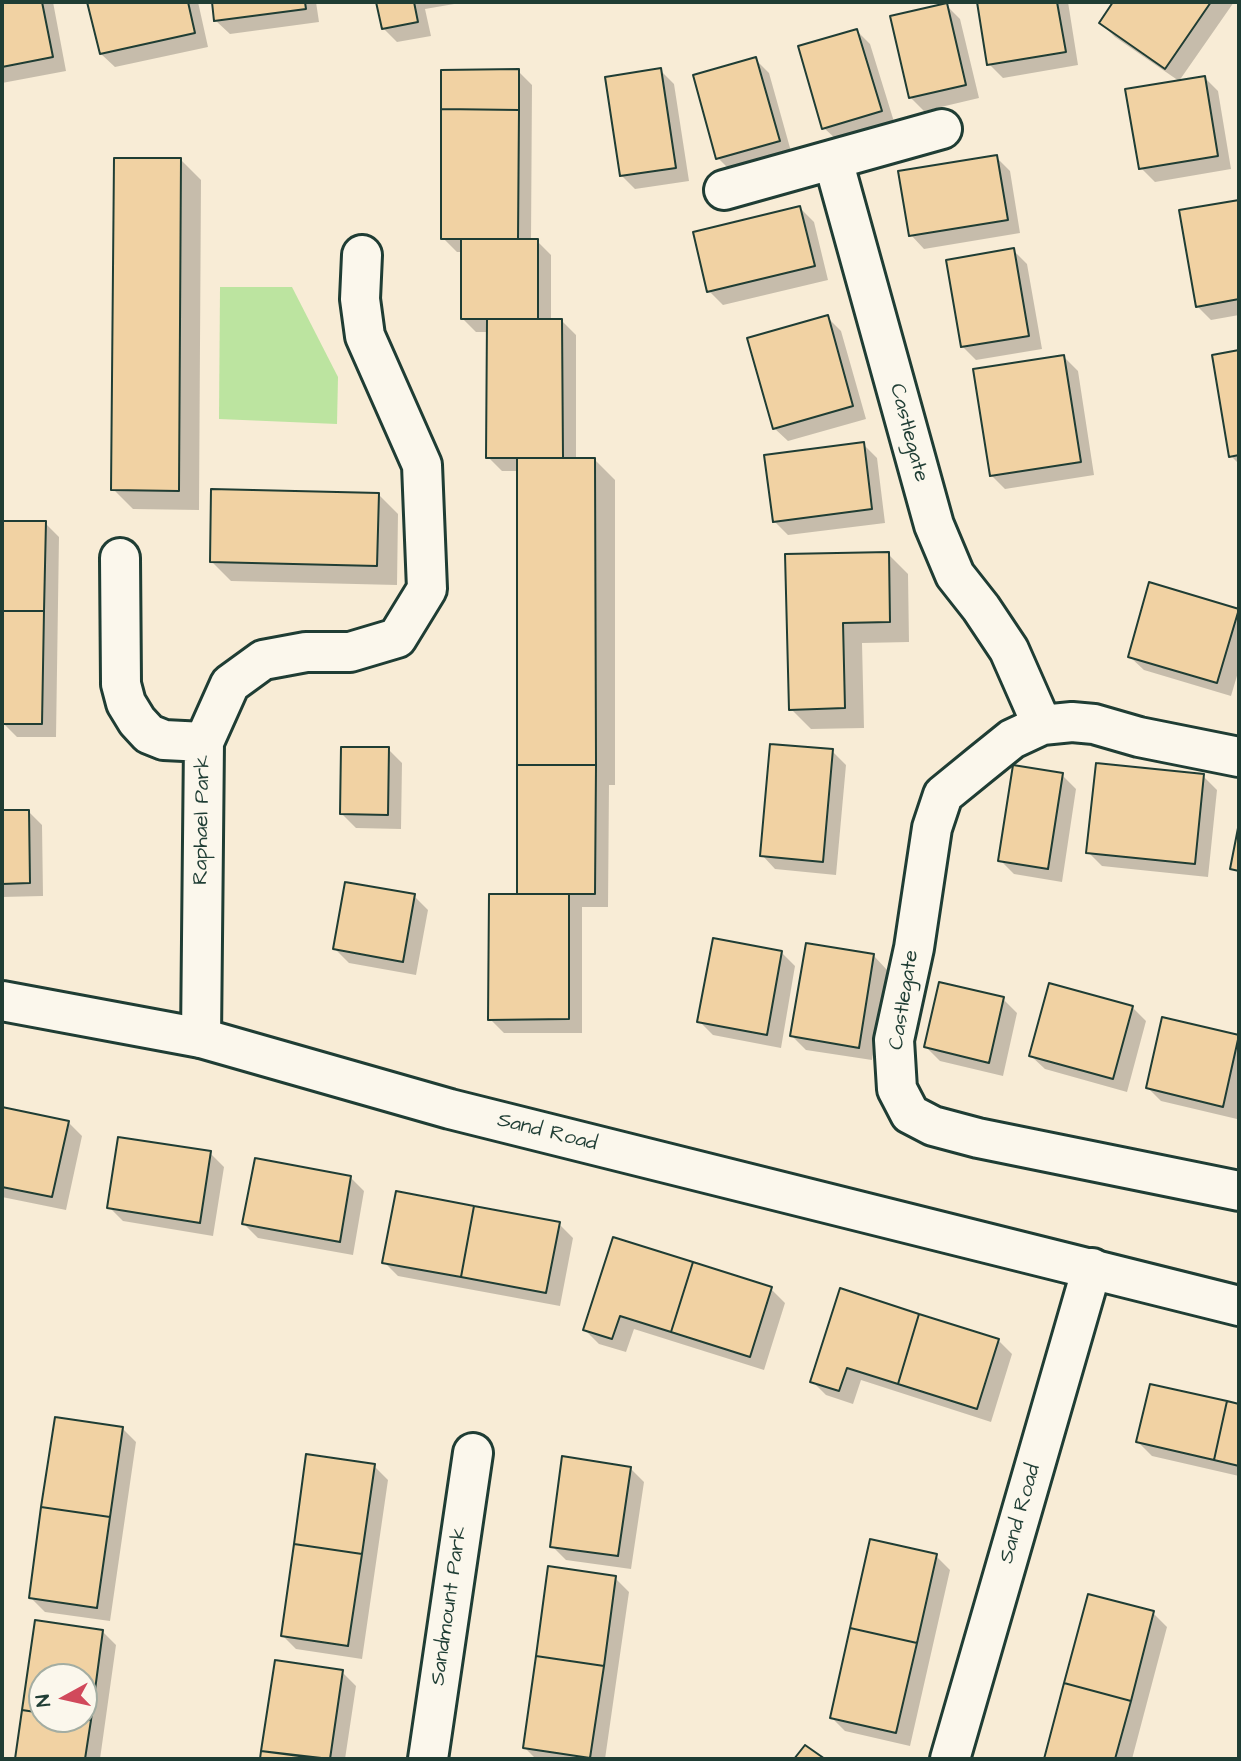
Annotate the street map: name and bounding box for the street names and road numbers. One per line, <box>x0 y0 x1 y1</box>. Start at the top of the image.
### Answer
street label: Castlegate <box>883 381 933 485</box>
street label: Raphael Park <box>189 755 217 885</box>
street label: Castlegate <box>885 948 925 1052</box>
street label: Sand Road <box>494 1108 600 1158</box>
street label: Sand Road <box>995 1461 1047 1567</box>
street label: Sandmount Park <box>426 1525 474 1687</box>

